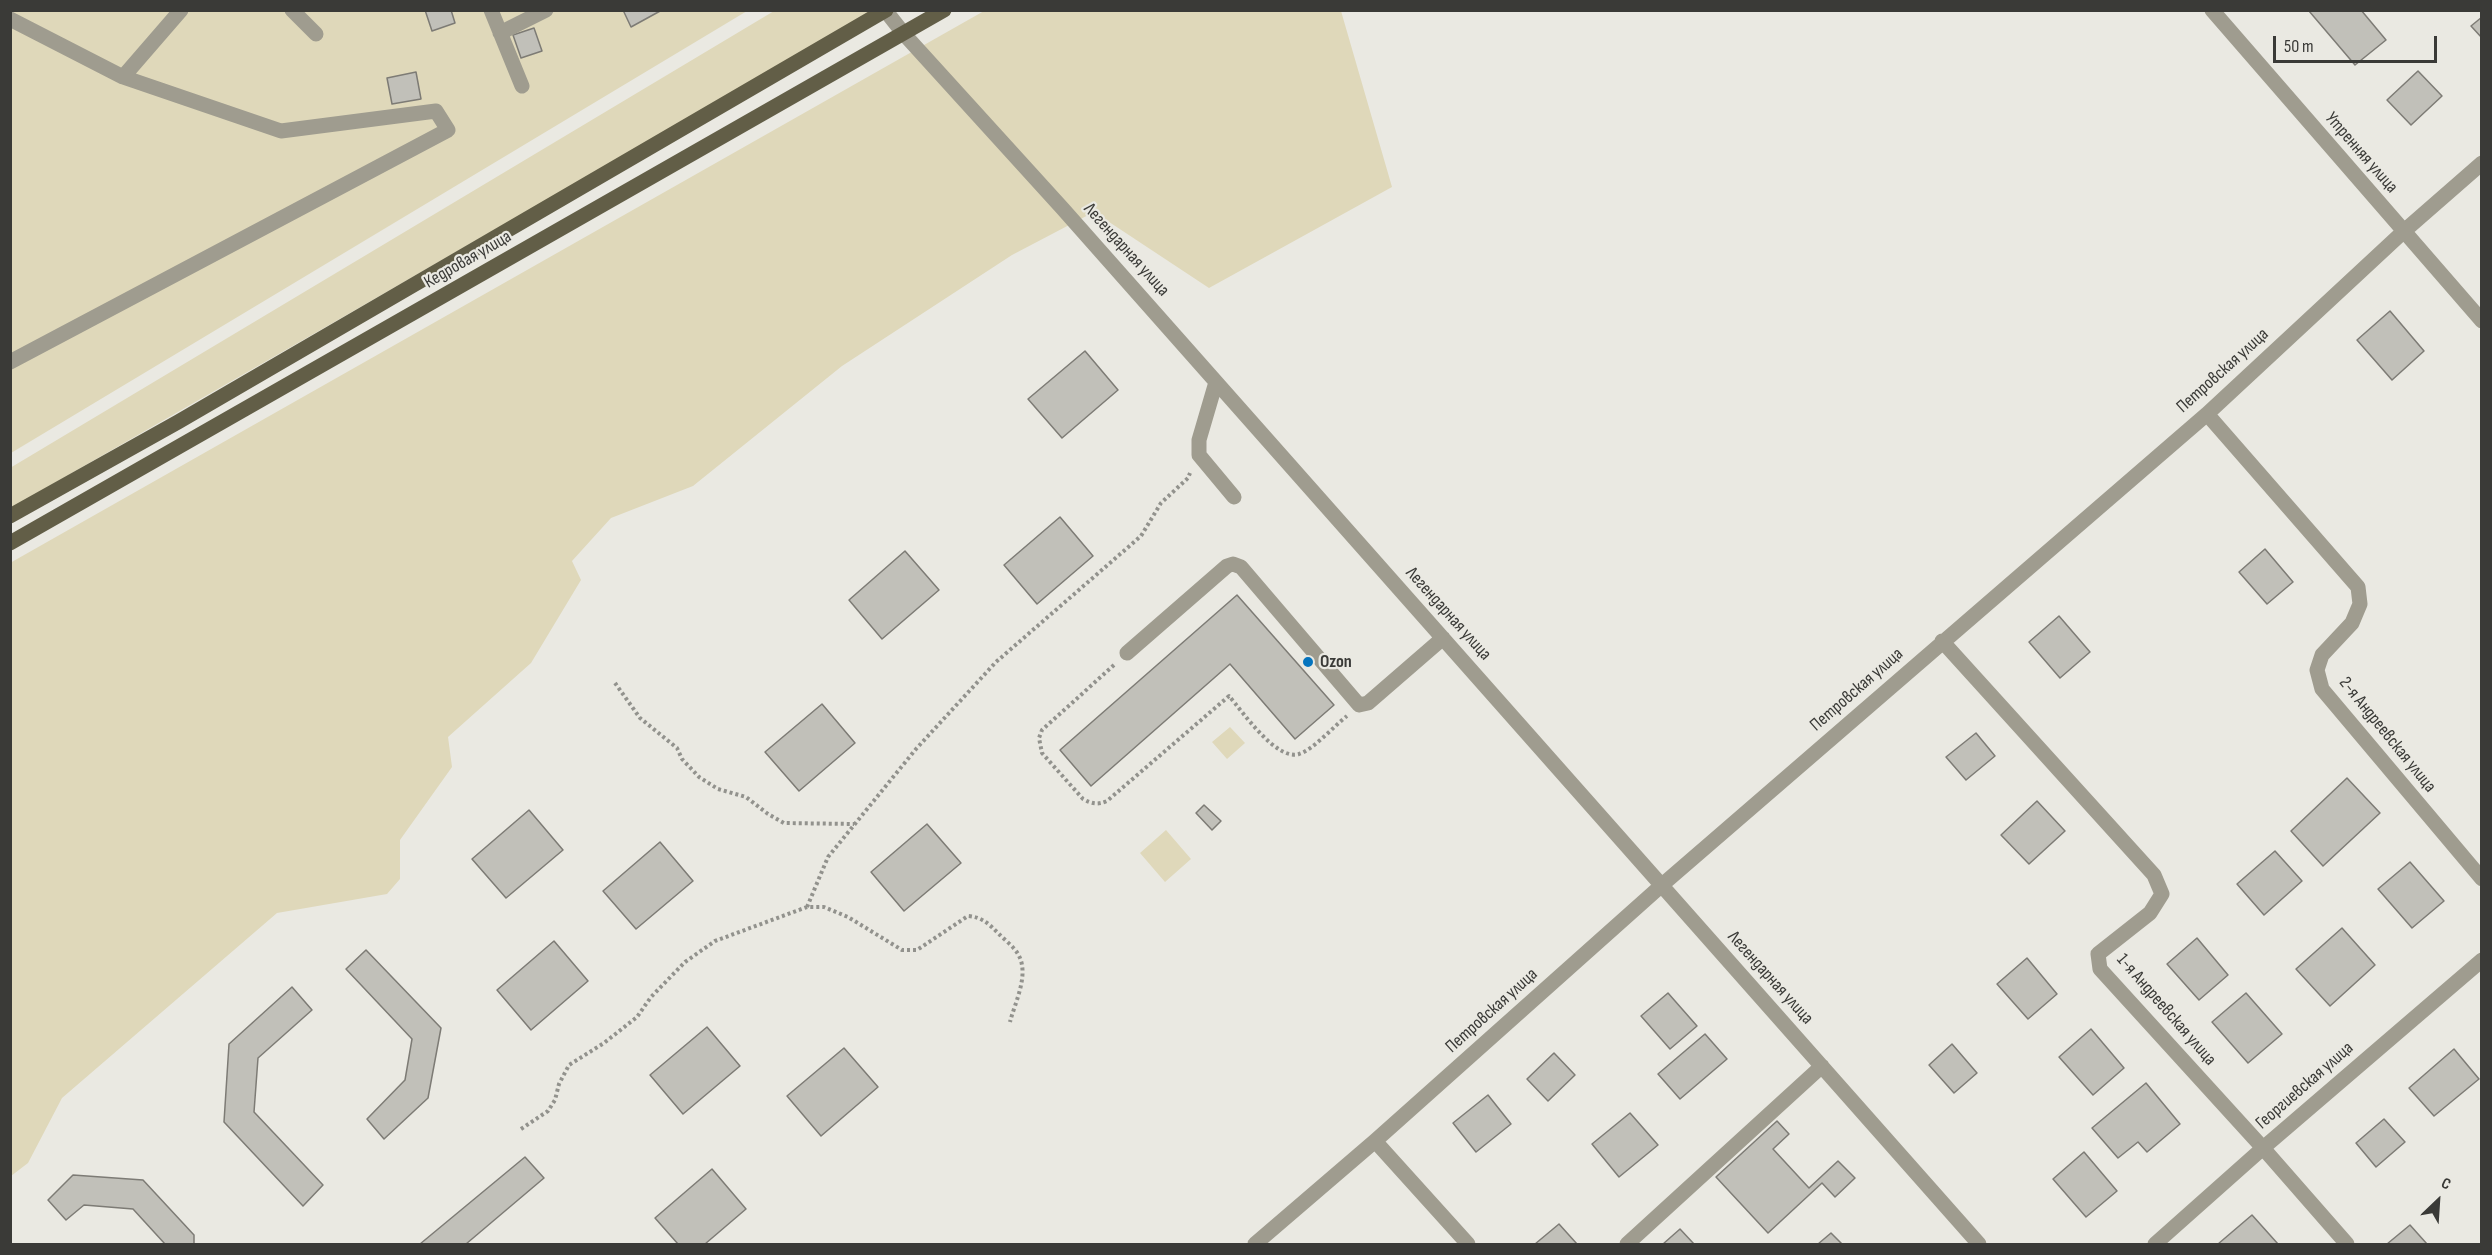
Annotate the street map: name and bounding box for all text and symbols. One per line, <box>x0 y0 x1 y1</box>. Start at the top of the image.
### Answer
scale bar <box>2276 24 2440 62</box>
text: 50 m <box>2284 36 2314 57</box>
street label: Утренняя улица <box>2320 108 2402 198</box>
street label: Легендарная улица <box>1079 199 1173 301</box>
street label: Кедровая улица <box>421 226 515 294</box>
street label: Петровская улица <box>2173 324 2273 418</box>
street label: Легендарная улица <box>1401 563 1495 665</box>
street label: Петровская улица <box>1806 644 1908 736</box>
place label: Ozon <box>1320 651 1352 673</box>
marker: Ozon <box>1301 655 1315 669</box>
street label: 2-я Андреевская улица <box>2334 673 2440 797</box>
street label: Легендарная улица <box>1723 927 1817 1029</box>
street label: 1-я Андреевская улица <box>2112 950 2220 1070</box>
street label: Петровская улица <box>1442 964 1542 1058</box>
street label: Георгиевская улица <box>2252 1038 2358 1134</box>
north arrow <box>2408 1171 2468 1231</box>
text: С <box>2438 1174 2454 1195</box>

